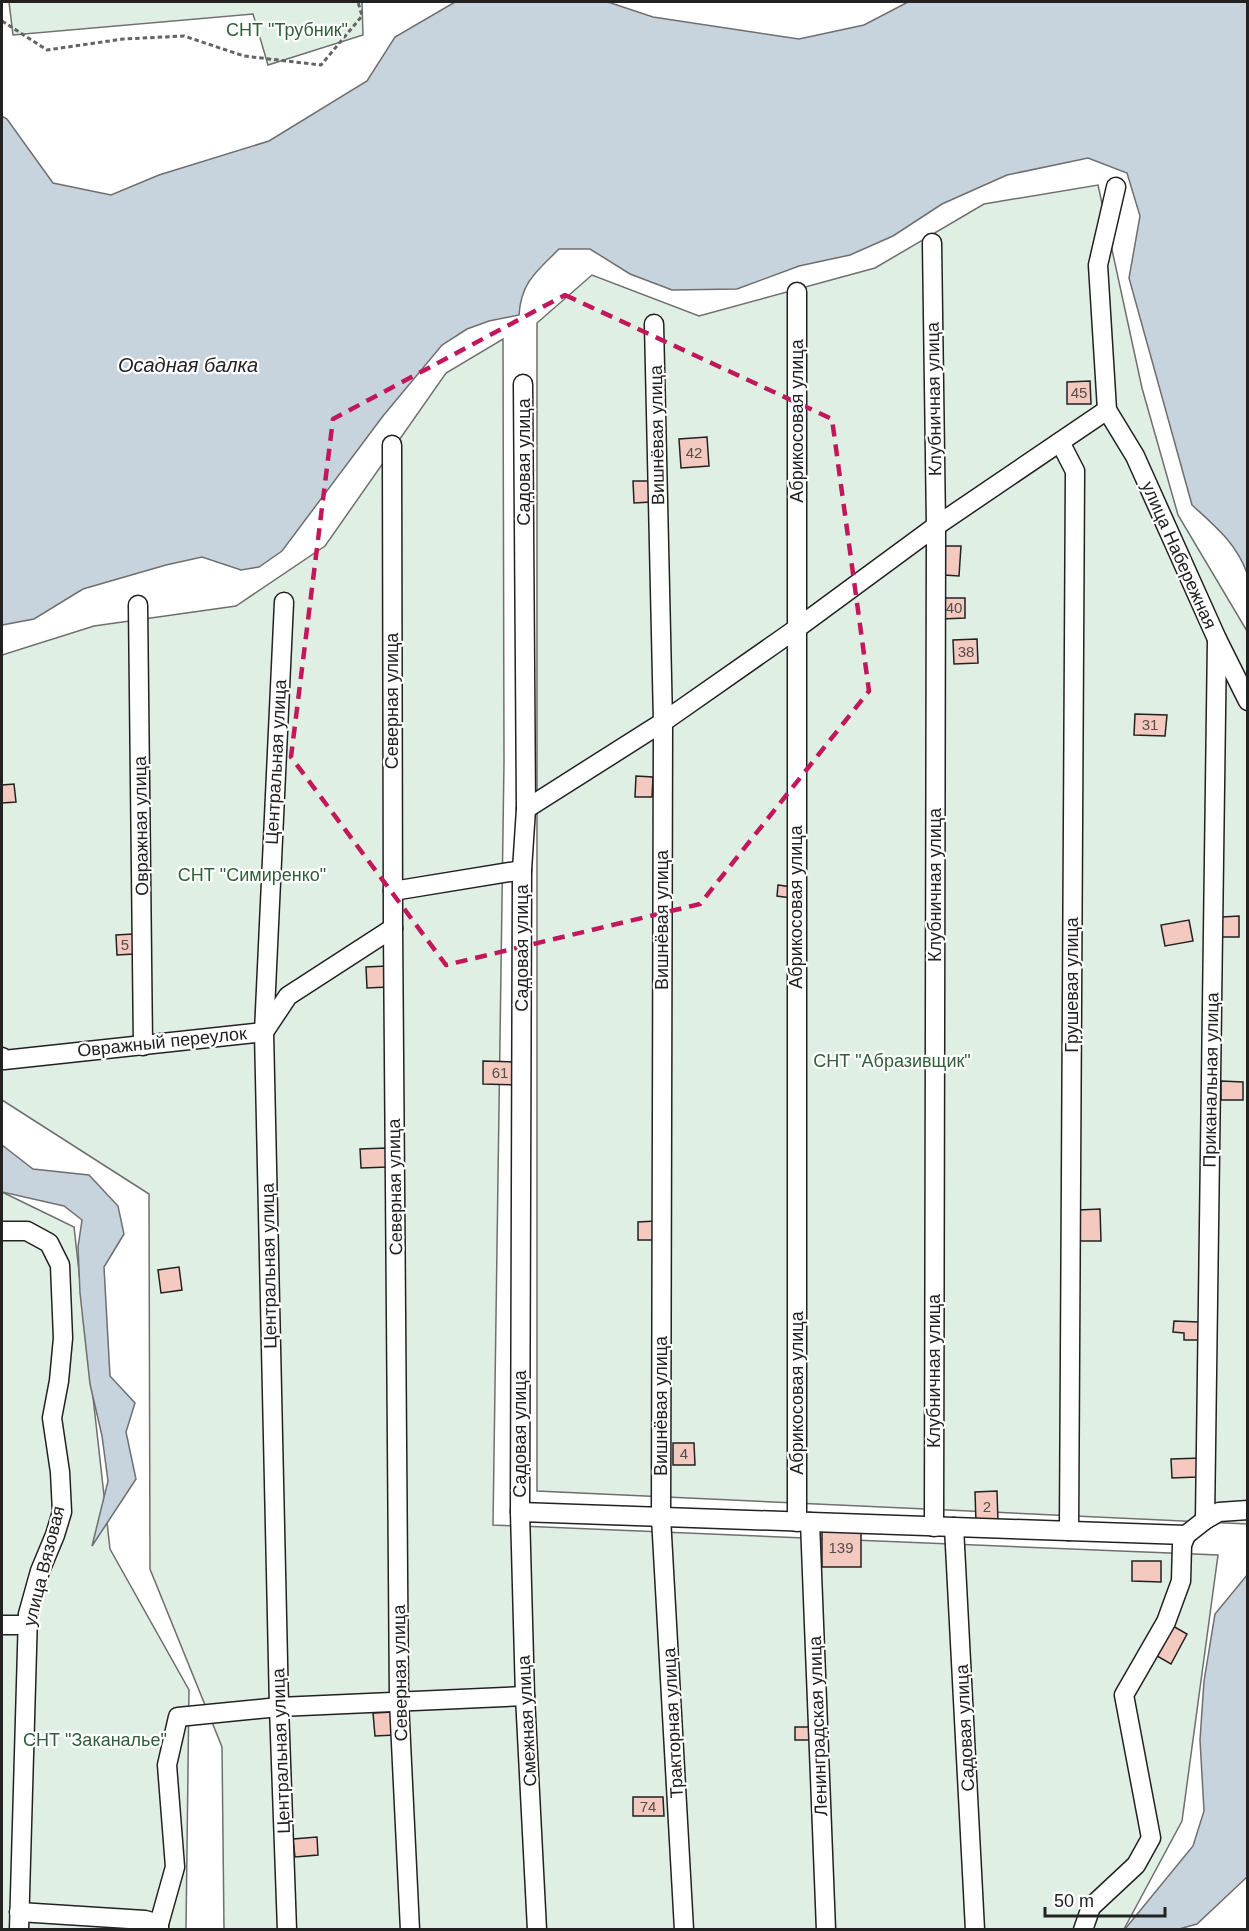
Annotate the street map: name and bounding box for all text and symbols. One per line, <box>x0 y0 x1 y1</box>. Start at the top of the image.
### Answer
park label: СНТ "Трубник" <box>226 20 348 40</box>
street label: Клубничная улица <box>923 321 945 476</box>
street label: Абрикосовая улица <box>787 338 807 503</box>
water label: Осадная балка <box>118 354 258 376</box>
street label: Вишнёвая улица <box>646 364 668 505</box>
house number: 45 <box>1071 384 1087 401</box>
street label: Садовая улица <box>514 397 534 526</box>
house number: 42 <box>686 444 702 461</box>
street label: улица Набережная <box>1137 478 1221 632</box>
house number: 40 <box>946 599 962 616</box>
street label: Северная улица <box>382 632 402 769</box>
house number: 38 <box>958 643 974 660</box>
street label: Центральная улица <box>262 678 290 845</box>
house number: 31 <box>1142 716 1158 733</box>
street label: Овражная улица <box>130 755 152 896</box>
street label: Клубничная улица <box>925 807 945 962</box>
street label: Абрикосовая улица <box>786 824 806 989</box>
street label: Вишнёвая улица <box>652 849 672 990</box>
park label: СНТ "Симиренко" <box>178 865 326 885</box>
street label: Садовая улица <box>512 883 532 1012</box>
street label: Грушевая улица <box>1062 916 1082 1053</box>
house number: 5 <box>121 936 129 953</box>
street label: Приканальная улица <box>1199 991 1223 1168</box>
street label: Овражный переулок <box>76 1023 248 1061</box>
park label: СНТ "Абразивщик" <box>813 1051 971 1071</box>
house number: 61 <box>492 1064 508 1081</box>
street label: Северная улица <box>384 1118 406 1255</box>
street label: Центральная улица <box>258 1182 280 1349</box>
street label: Клубничная улица <box>924 1293 944 1448</box>
street label: Абрикосовая улица <box>787 1310 807 1475</box>
street label: Вишнёвая улица <box>651 1335 671 1476</box>
street label: Садовая улица <box>510 1369 530 1498</box>
house number: 4 <box>680 1445 688 1462</box>
house number: 2 <box>983 1498 991 1515</box>
street label: улица Вязовая <box>19 1504 69 1628</box>
house number: 139 <box>828 1539 854 1556</box>
street label: Северная улица <box>389 1604 411 1741</box>
street label: Ленинградская улица <box>805 1635 831 1816</box>
street label: Тракторная улица <box>659 1646 687 1799</box>
street label: Смежная улица <box>514 1654 540 1787</box>
street label: Садовая улица <box>952 1663 978 1792</box>
street label: Центральная улица <box>268 1667 294 1834</box>
park label: СНТ "Заканалье" <box>23 1730 167 1750</box>
house number: 74 <box>640 1798 656 1815</box>
scale bar <box>1045 1880 1165 1918</box>
text: 50 m <box>1054 1891 1094 1911</box>

